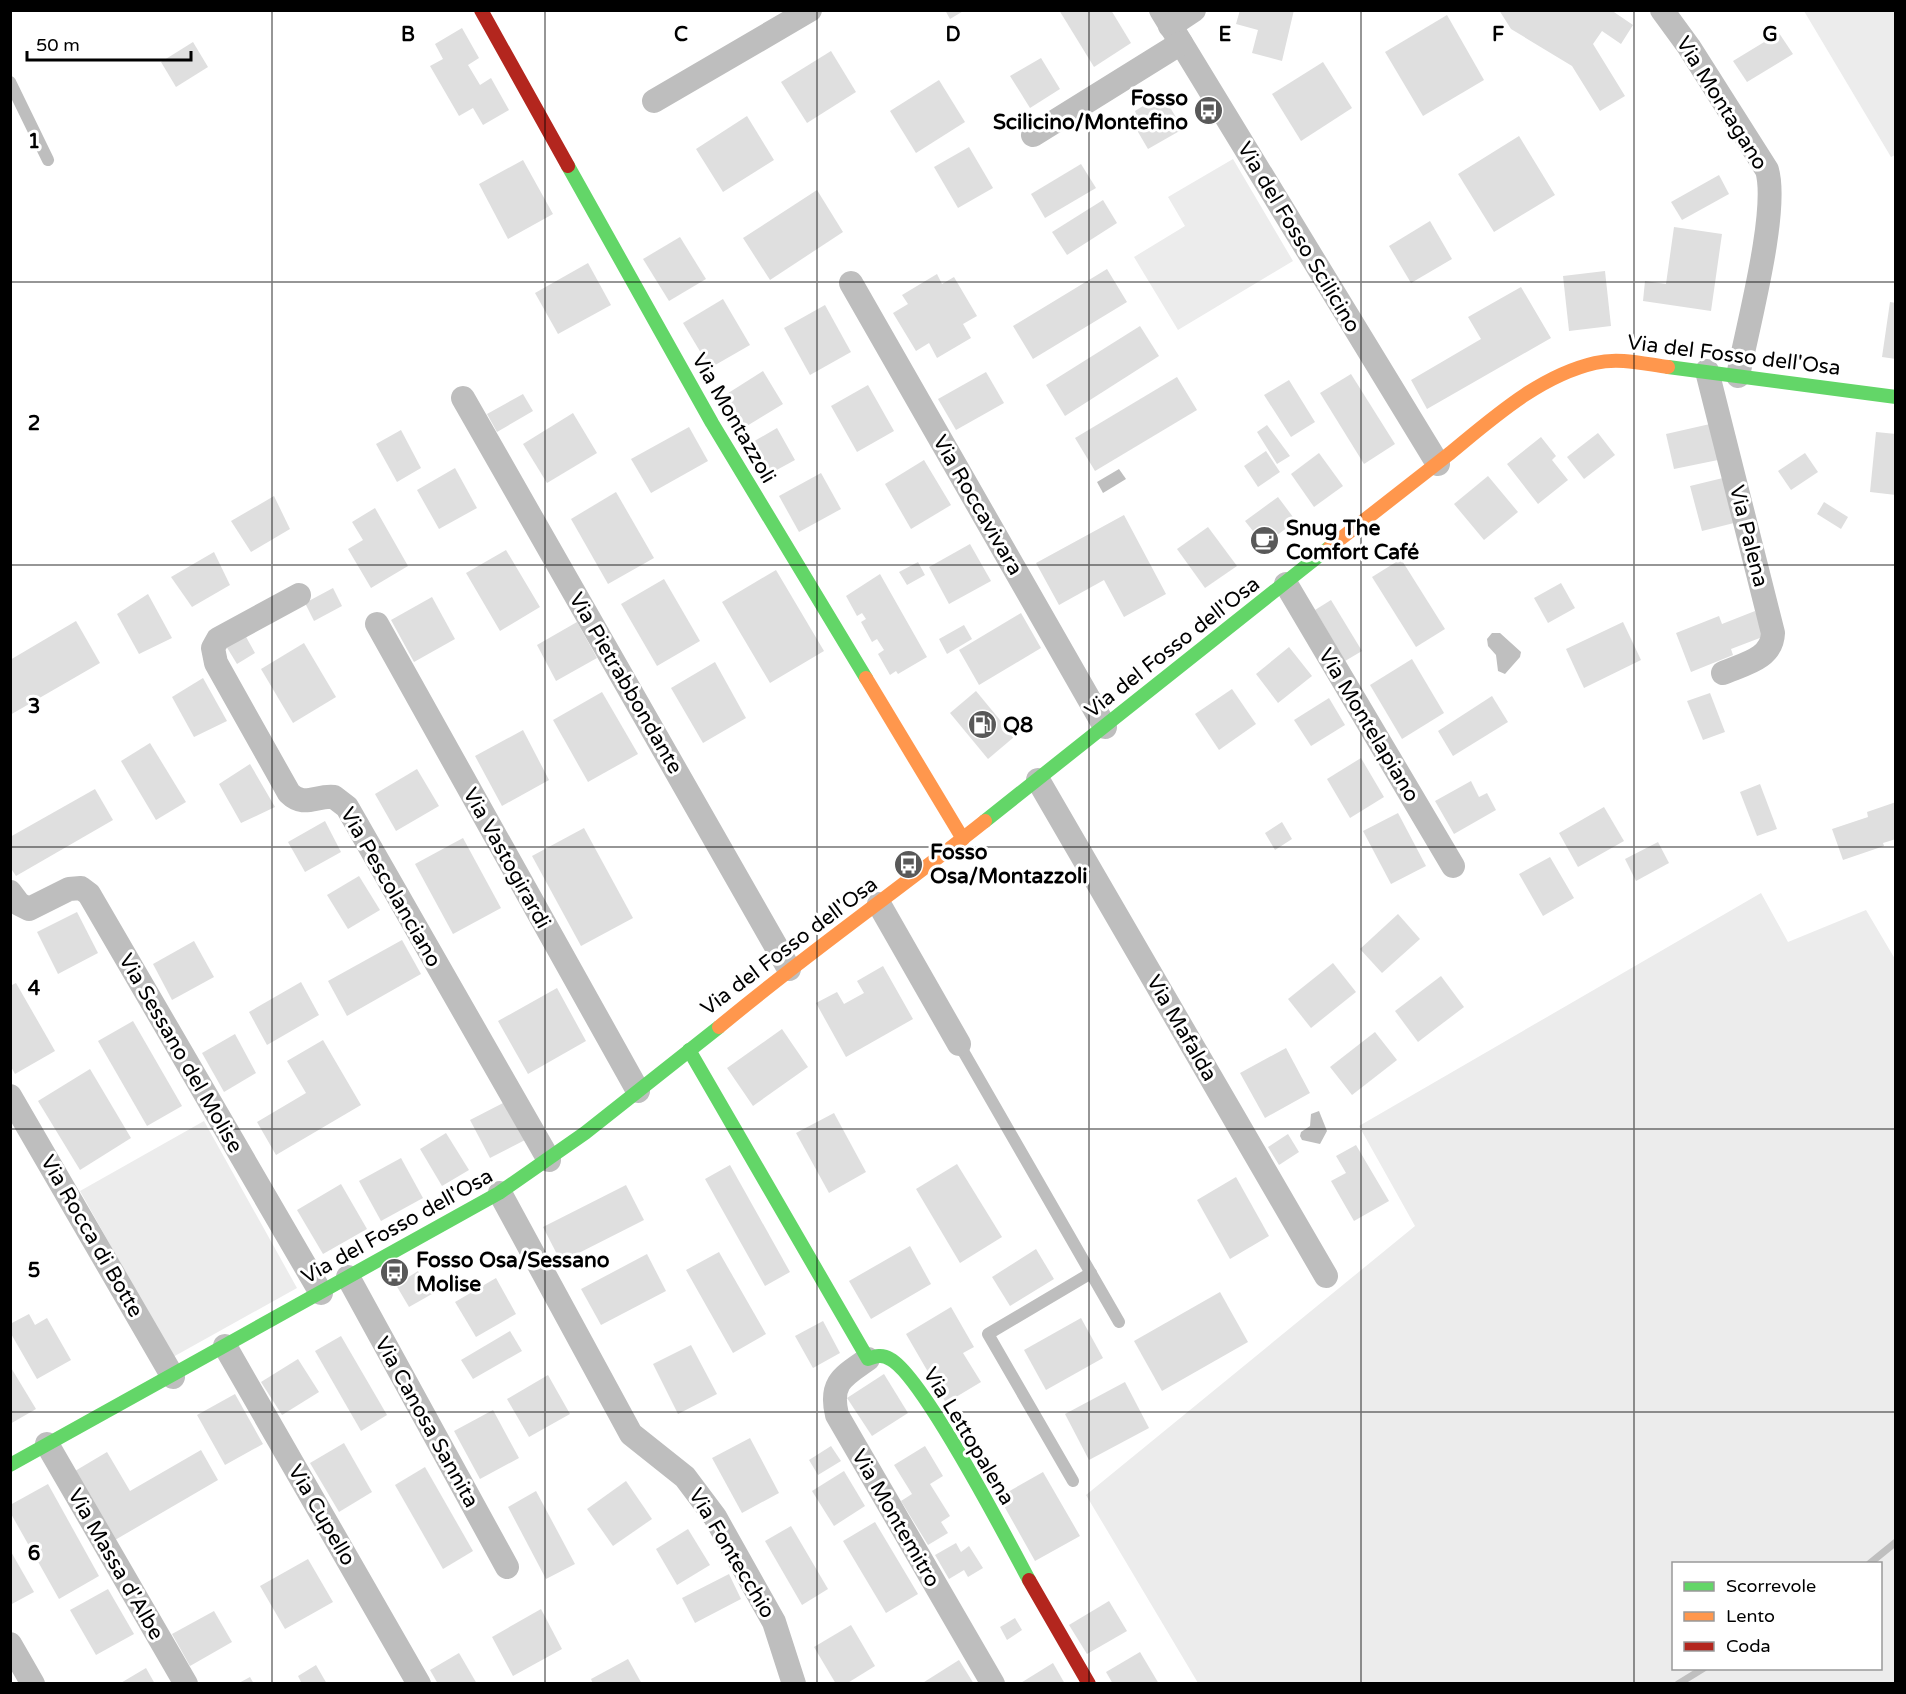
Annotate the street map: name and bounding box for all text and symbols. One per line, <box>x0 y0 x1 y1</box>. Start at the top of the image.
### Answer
text: B <box>401 23 415 47</box>
text: C <box>674 23 688 47</box>
text: D <box>945 23 961 47</box>
text: E <box>1219 23 1232 47</box>
text: F <box>1492 23 1504 47</box>
text: G <box>1762 23 1778 47</box>
scale bar <box>27 24 190 62</box>
street label: Via Montagano <box>1671 32 1773 175</box>
text: 50 m <box>36 34 80 56</box>
place label: Fosso Scilicino/Montefino <box>993 86 1188 135</box>
bus stop icon: Fosso Scilicino/Montefino <box>1193 94 1225 126</box>
text: 1 <box>28 130 40 154</box>
street label: Via del Fosso Scilicino <box>1232 138 1365 337</box>
street label: Via del Fosso dell'Osa <box>1626 330 1842 381</box>
street label: Via Montazzoli <box>686 349 781 488</box>
text: 2 <box>28 412 40 436</box>
street label: Via Roccavivara <box>927 431 1028 580</box>
street label: Via Palena <box>1724 483 1773 590</box>
place label: Snug The Comfort Café <box>1286 516 1419 565</box>
cafe icon: Snug The Comfort Café <box>1249 524 1281 556</box>
street label: Via del Fosso dell'Osa <box>1080 571 1265 723</box>
street label: Via Pietrabbondante <box>563 588 688 778</box>
street label: Via Montelapiano <box>1313 644 1424 807</box>
text: 3 <box>28 695 40 719</box>
fuel station icon: Q8 <box>966 709 998 741</box>
place label: Q8 <box>1003 713 1033 738</box>
street label: Via Vastogirardi <box>458 783 556 933</box>
street label: Via Pescolanciano <box>335 803 446 971</box>
place label: Fosso Osa/Montazzoli <box>930 840 1087 889</box>
bus stop icon: Fosso Osa/Montazzoli <box>893 848 925 880</box>
street label: Via del Fosso dell'Osa <box>696 872 883 1021</box>
street label: Via Sessano del Molise <box>113 949 248 1157</box>
street label: Via Mafalda <box>1141 971 1222 1086</box>
text: 4 <box>28 977 41 1001</box>
street label: Via Rocca di Botte <box>35 1151 148 1322</box>
street label: Via del Fosso dell'Osa <box>297 1163 497 1289</box>
place label: Fosso Osa/Sessano Molise <box>416 1248 610 1297</box>
bus stop icon: Fosso Osa/Sessano Molise <box>379 1256 411 1288</box>
text: 5 <box>28 1259 40 1283</box>
street label: Via Canosa Sannita <box>369 1332 484 1512</box>
street label: Via Lettopalena <box>918 1363 1020 1510</box>
street label: Via Montemitro <box>846 1445 945 1592</box>
street label: Via Cupello <box>283 1460 360 1570</box>
street label: Via Massa d'Albe <box>62 1484 169 1644</box>
street label: Via Fontecchio <box>683 1484 780 1623</box>
text: 6 <box>28 1542 40 1566</box>
legend <box>1672 1562 1882 1670</box>
text: Scorrevole <box>1726 1575 1816 1597</box>
text: Lento <box>1726 1605 1775 1627</box>
text: Coda <box>1726 1635 1771 1657</box>

